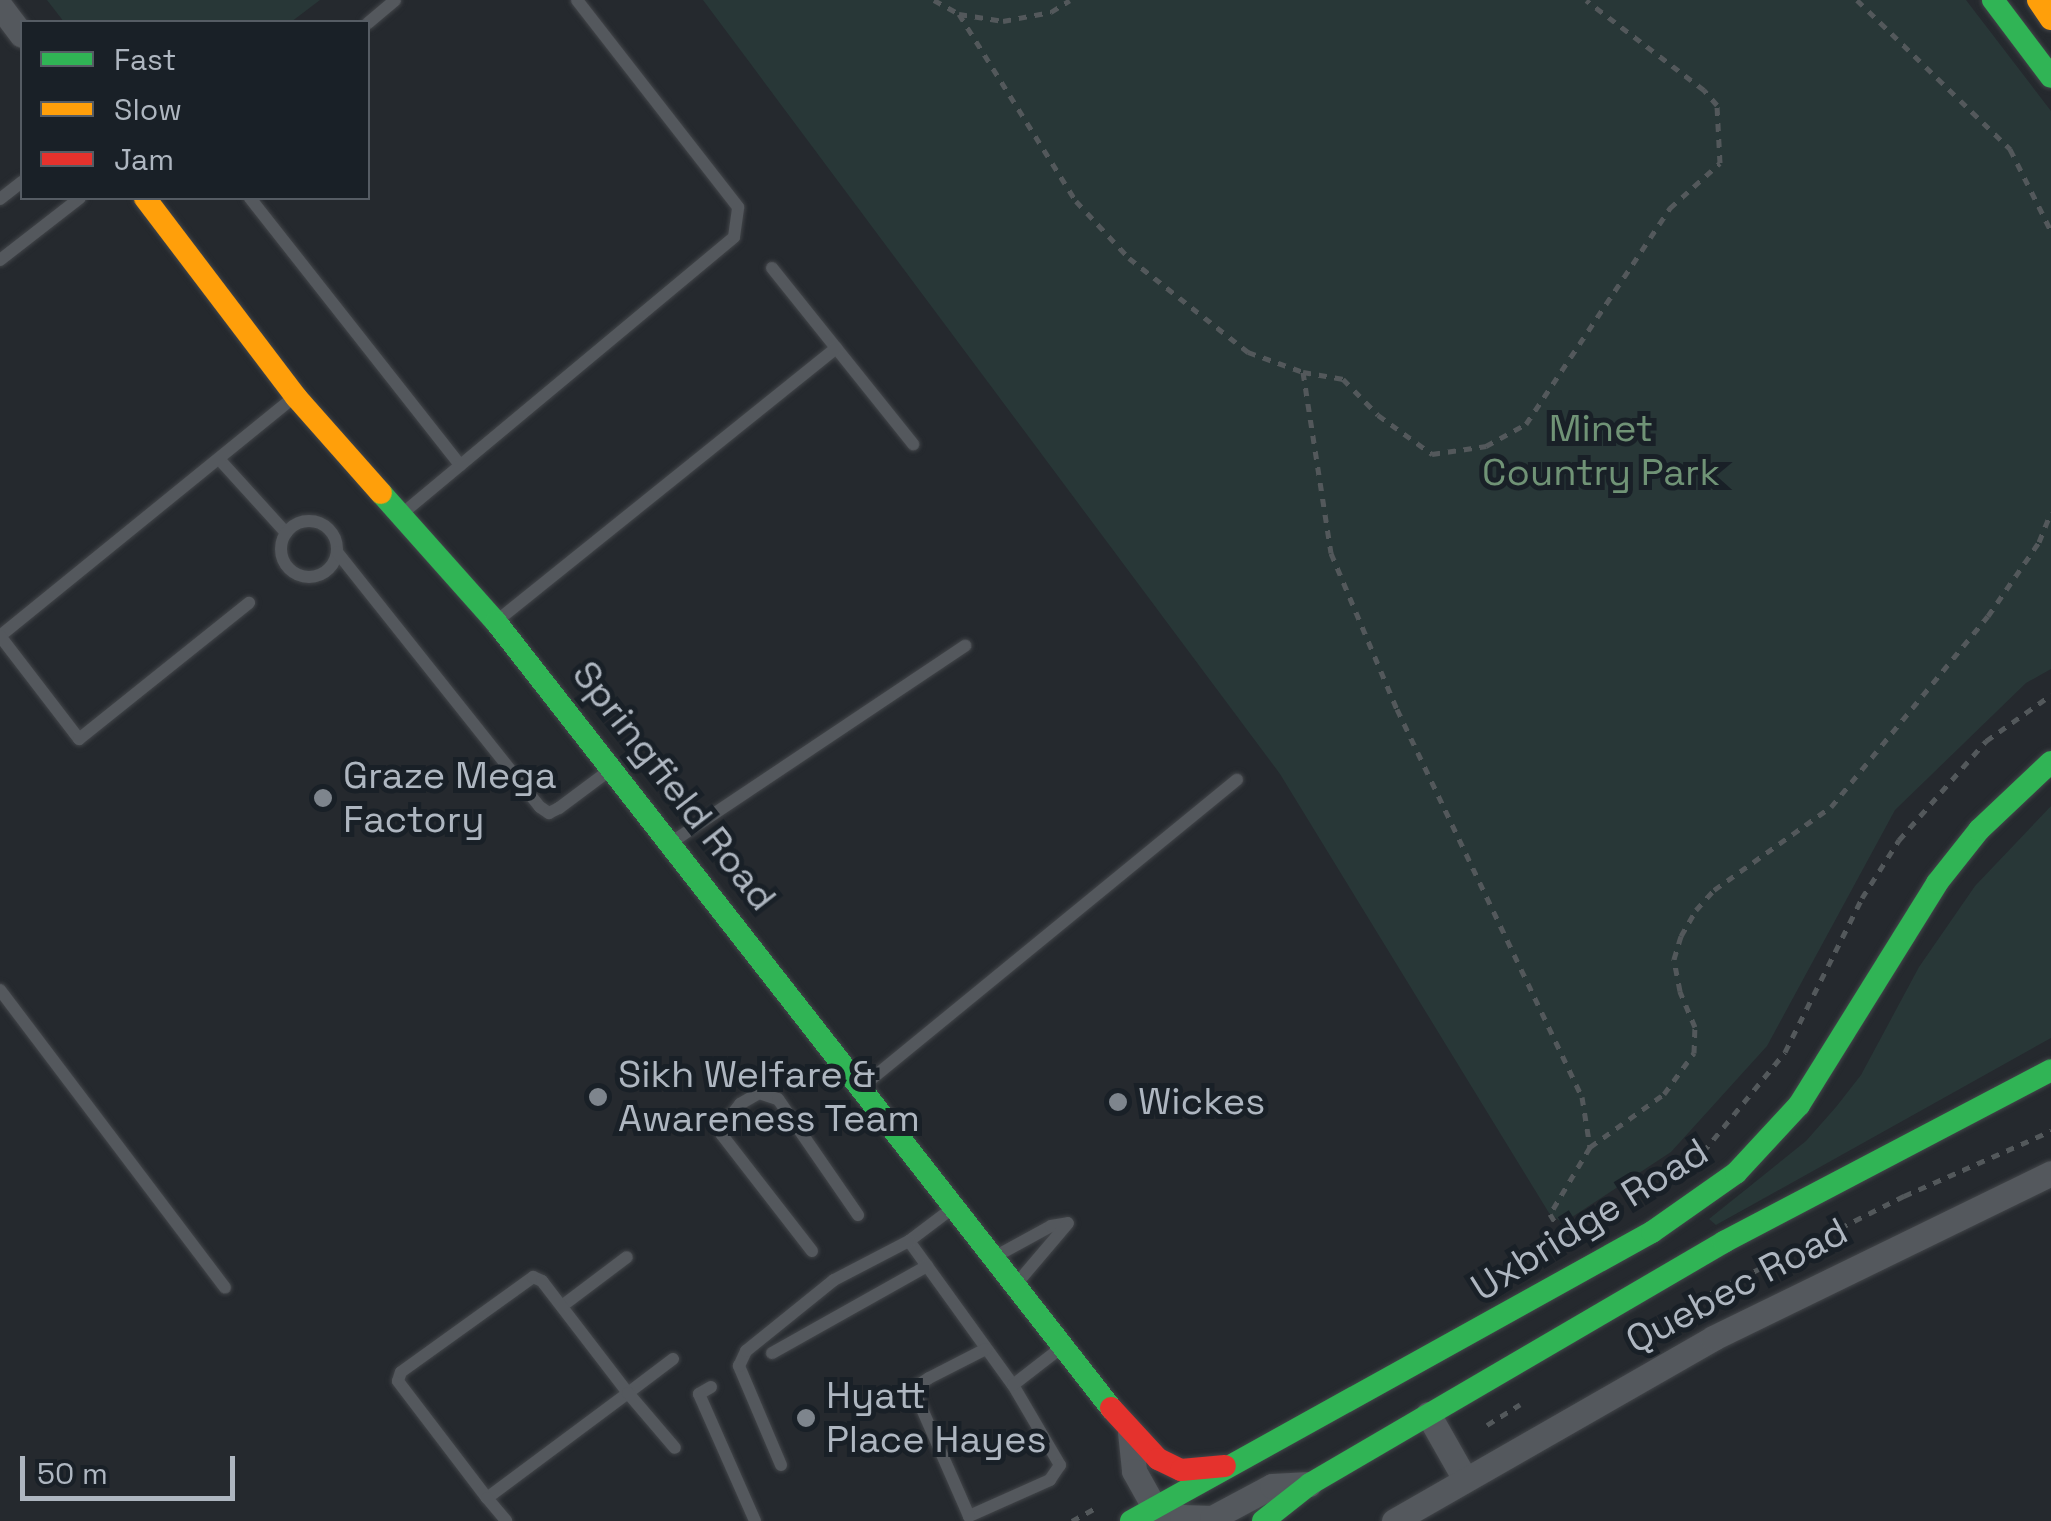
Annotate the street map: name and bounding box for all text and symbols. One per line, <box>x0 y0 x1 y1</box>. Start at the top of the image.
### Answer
legend <box>20 20 370 200</box>
text: Fast <box>114 40 176 79</box>
text: Slow <box>114 90 182 129</box>
text: Jam <box>114 140 174 179</box>
park label: Minet Country Park <box>1482 406 1720 496</box>
street label: Springfield Road <box>563 652 785 920</box>
place label: Graze Mega Factory <box>343 753 557 842</box>
marker: Graze Mega Factory <box>312 787 334 809</box>
place label: Sikh Welfare & Awareness Team <box>618 1052 921 1142</box>
place label: Wickes <box>1138 1079 1265 1125</box>
marker: Sikh Welfare & Awareness Team <box>587 1086 609 1108</box>
marker: Wickes <box>1107 1091 1129 1113</box>
street label: Uxbridge Road <box>1463 1129 1717 1311</box>
street label: Quebec Road <box>1619 1209 1855 1363</box>
place label: Hyatt Place Hayes <box>826 1373 1047 1462</box>
marker: Hyatt Place Hayes <box>795 1407 817 1429</box>
scale bar <box>25 1436 240 1498</box>
text: 50 m <box>37 1454 108 1493</box>

